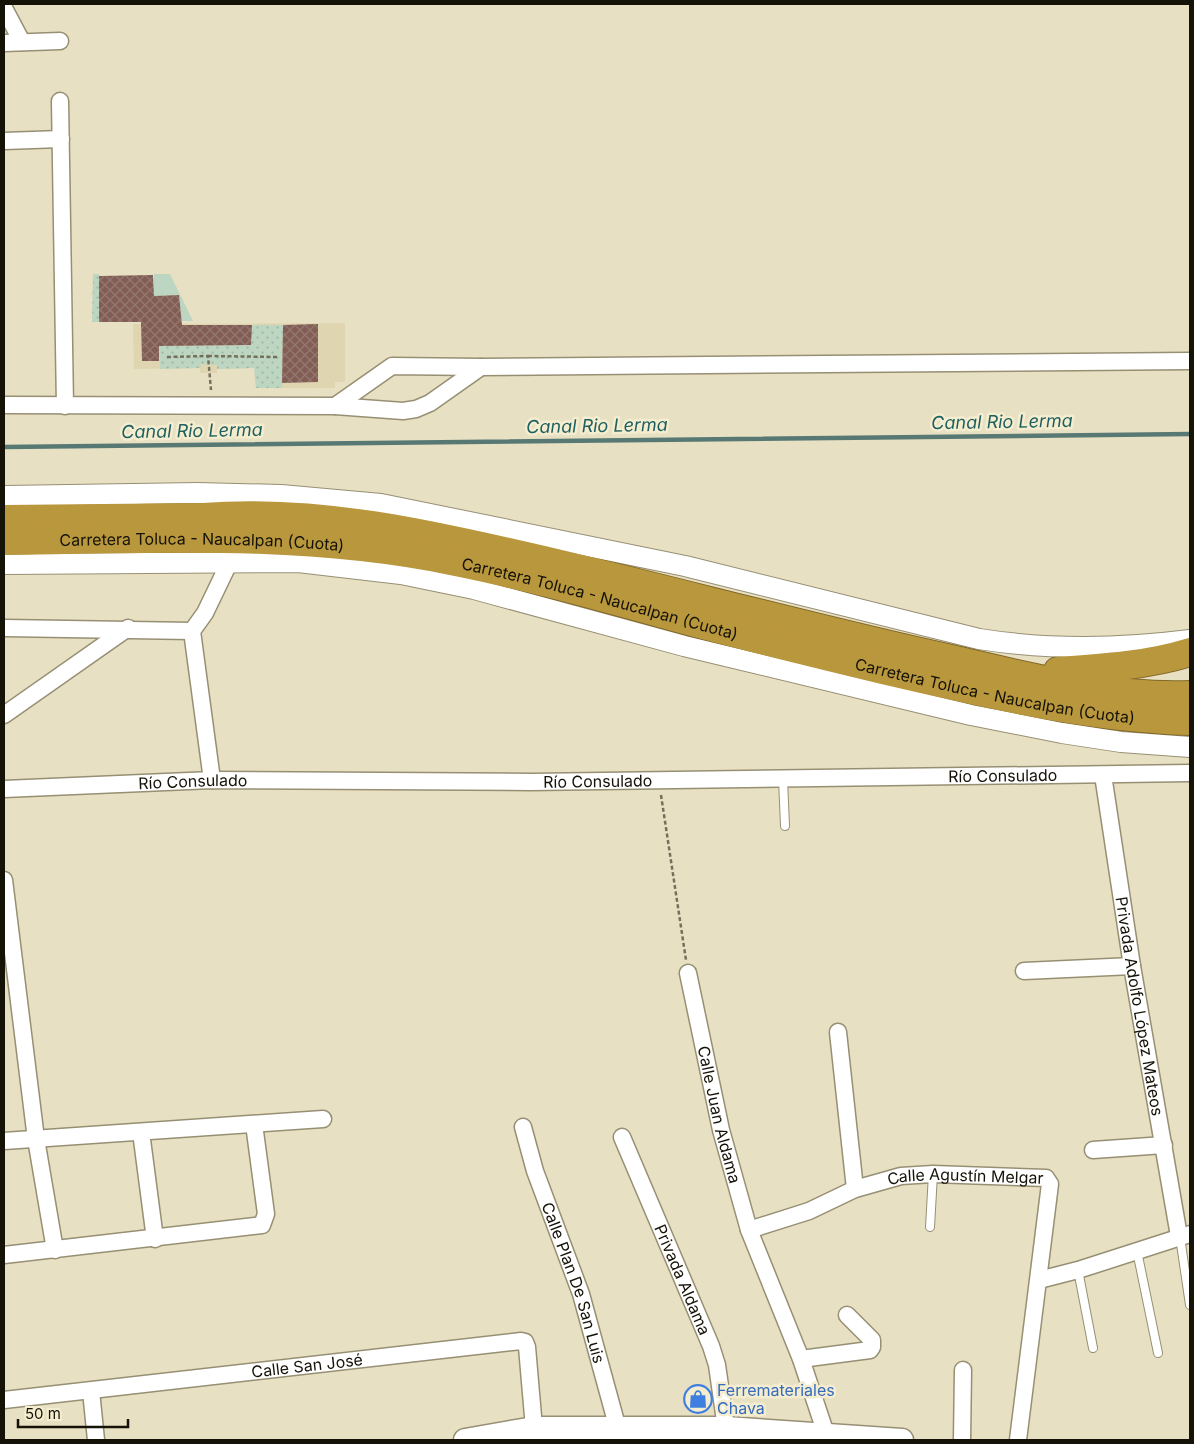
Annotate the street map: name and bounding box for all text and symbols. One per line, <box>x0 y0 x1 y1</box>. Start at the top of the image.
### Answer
water label: Canal Rio Lerma <box>931 410 1073 433</box>
water label: Canal Rio Lerma <box>526 414 668 437</box>
water label: Canal Rio Lerma <box>121 419 263 442</box>
street label: Carretera Toluca - Naucalpan (Cuota) <box>59 529 345 555</box>
street label: Carretera Toluca - Naucalpan (Cuota) <box>460 553 740 644</box>
street label: Carretera Toluca - Naucalpan (Cuota) <box>853 654 1136 727</box>
street label: Río Consulado <box>948 765 1057 786</box>
street label: Río Consulado <box>138 770 247 793</box>
street label: Río Consulado <box>543 770 653 792</box>
street label: Privada Adolfo López Mateos <box>1112 895 1168 1117</box>
street label: Calle Juan Aldama <box>694 1044 745 1185</box>
street label: Calle Agustín Melgar <box>885 1164 1044 1189</box>
street label: Calle Plan De San Luis <box>538 1199 610 1366</box>
street label: Privada Aldama <box>650 1221 715 1338</box>
street label: Calle San José <box>250 1349 364 1382</box>
place label: Ferremateriales Chava <box>717 1380 835 1418</box>
shop icon: Ferremateriales Chava <box>683 1384 713 1414</box>
scale bar <box>18 1396 128 1428</box>
text: 50 m <box>25 1404 61 1423</box>

